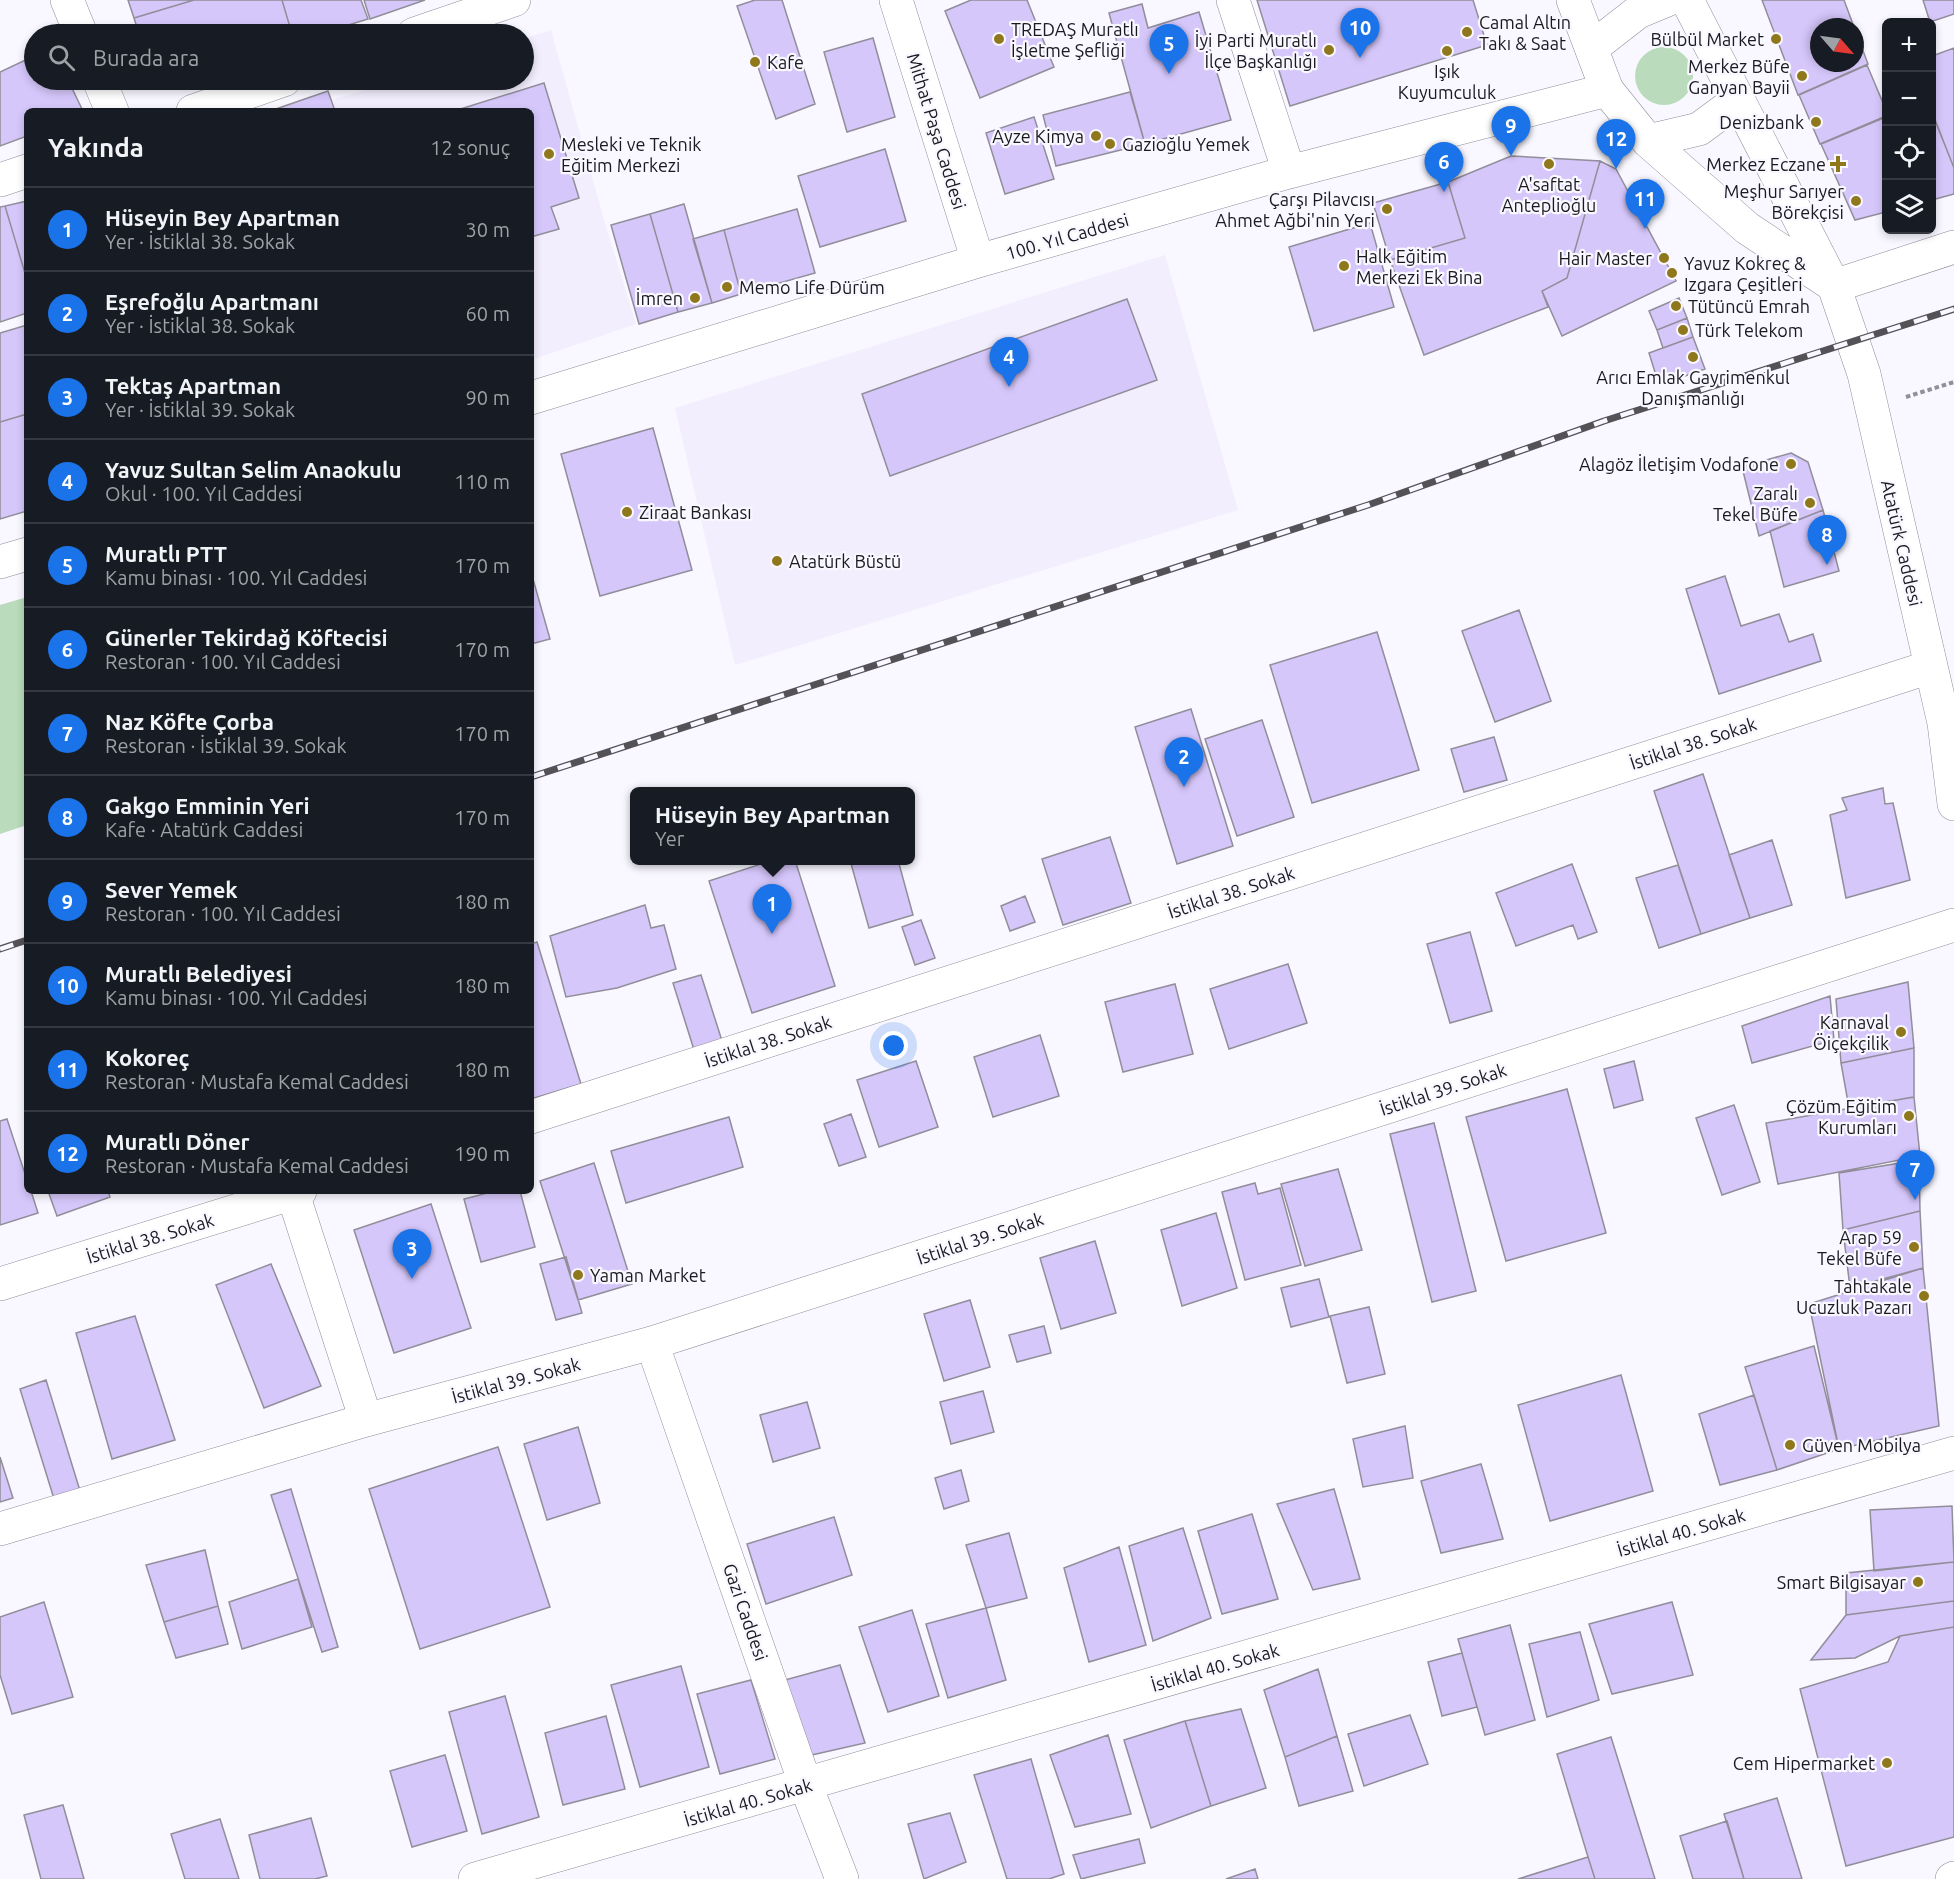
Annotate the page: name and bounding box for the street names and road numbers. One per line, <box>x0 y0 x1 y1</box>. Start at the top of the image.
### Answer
street label: Mithat Paşa Caddesi <box>904 50 970 212</box>
street label: 100. Yıl Caddesi <box>1003 209 1131 263</box>
street label: Atatürk Caddesi <box>1878 478 1926 608</box>
street label: İstiklal 38. Sokak <box>1627 713 1759 773</box>
street label: İstiklal 38. Sokak <box>1165 862 1297 922</box>
street label: İstiklal 38. Sokak <box>702 1011 834 1071</box>
street label: İstiklal 39. Sokak <box>1377 1059 1509 1119</box>
street label: İstiklal 39. Sokak <box>914 1208 1046 1268</box>
street label: İstiklal 38. Sokak <box>84 1209 216 1267</box>
street label: İstiklal 39. Sokak <box>450 1353 582 1407</box>
street label: İstiklal 40. Sokak <box>1615 1504 1747 1560</box>
street label: Gazi Caddesi <box>720 1561 772 1663</box>
street label: İstiklal 40. Sokak <box>1149 1639 1281 1695</box>
street label: İstiklal 40. Sokak <box>682 1774 814 1830</box>

